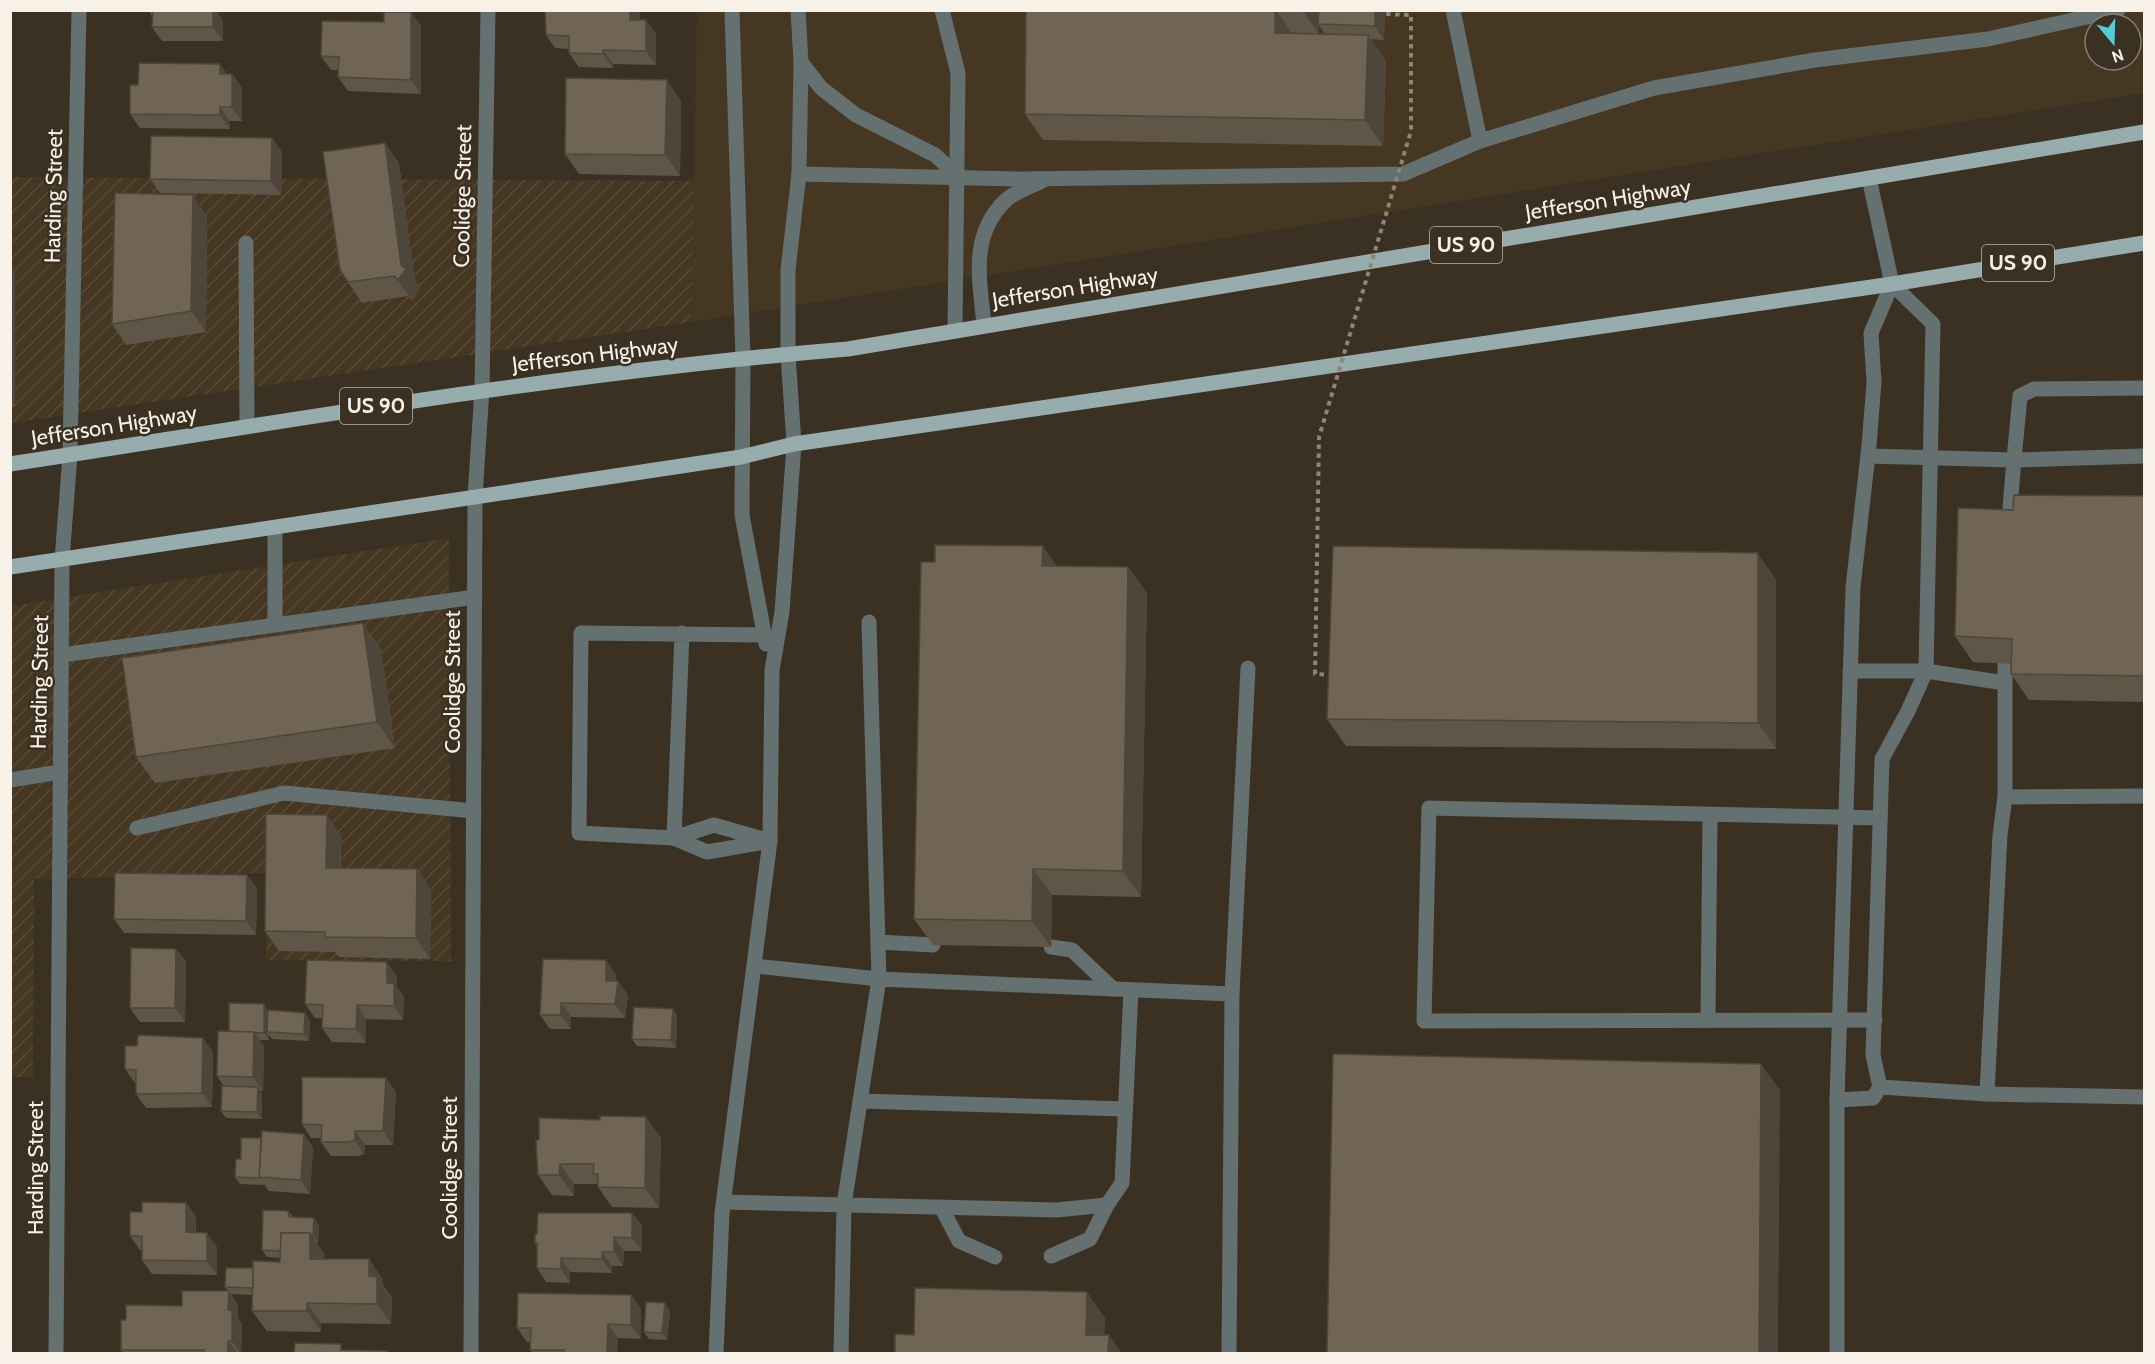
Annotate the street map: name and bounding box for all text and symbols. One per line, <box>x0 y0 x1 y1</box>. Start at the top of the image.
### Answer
north arrow <box>2083 12 2143 72</box>
text: N <box>2109 45 2126 67</box>
street label: Coolidge Street <box>448 124 477 268</box>
street label: Harding Street <box>39 128 68 263</box>
street label: Jefferson Highway <box>1522 173 1693 226</box>
road number: US 90 <box>1430 227 1502 263</box>
road number: US 90 <box>1982 245 2054 281</box>
street label: Jefferson Highway <box>989 261 1160 314</box>
street label: Jefferson Highway <box>509 331 680 378</box>
road number: US 90 <box>340 388 412 424</box>
street label: Jefferson Highway <box>28 399 199 452</box>
street label: Coolidge Street <box>439 610 466 754</box>
street label: Harding Street <box>25 614 54 749</box>
street label: Coolidge Street <box>436 1096 463 1240</box>
street label: Harding Street <box>22 1100 49 1235</box>

